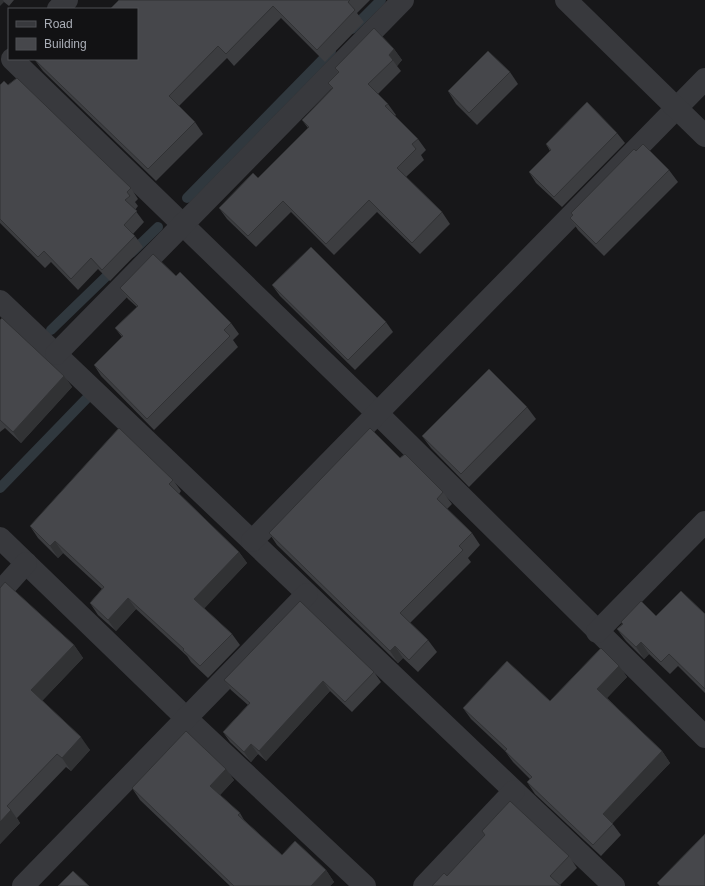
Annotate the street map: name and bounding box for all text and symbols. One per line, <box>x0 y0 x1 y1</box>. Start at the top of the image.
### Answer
legend <box>8 8 138 60</box>
text: Road <box>44 17 73 31</box>
text: Building <box>44 37 87 51</box>

